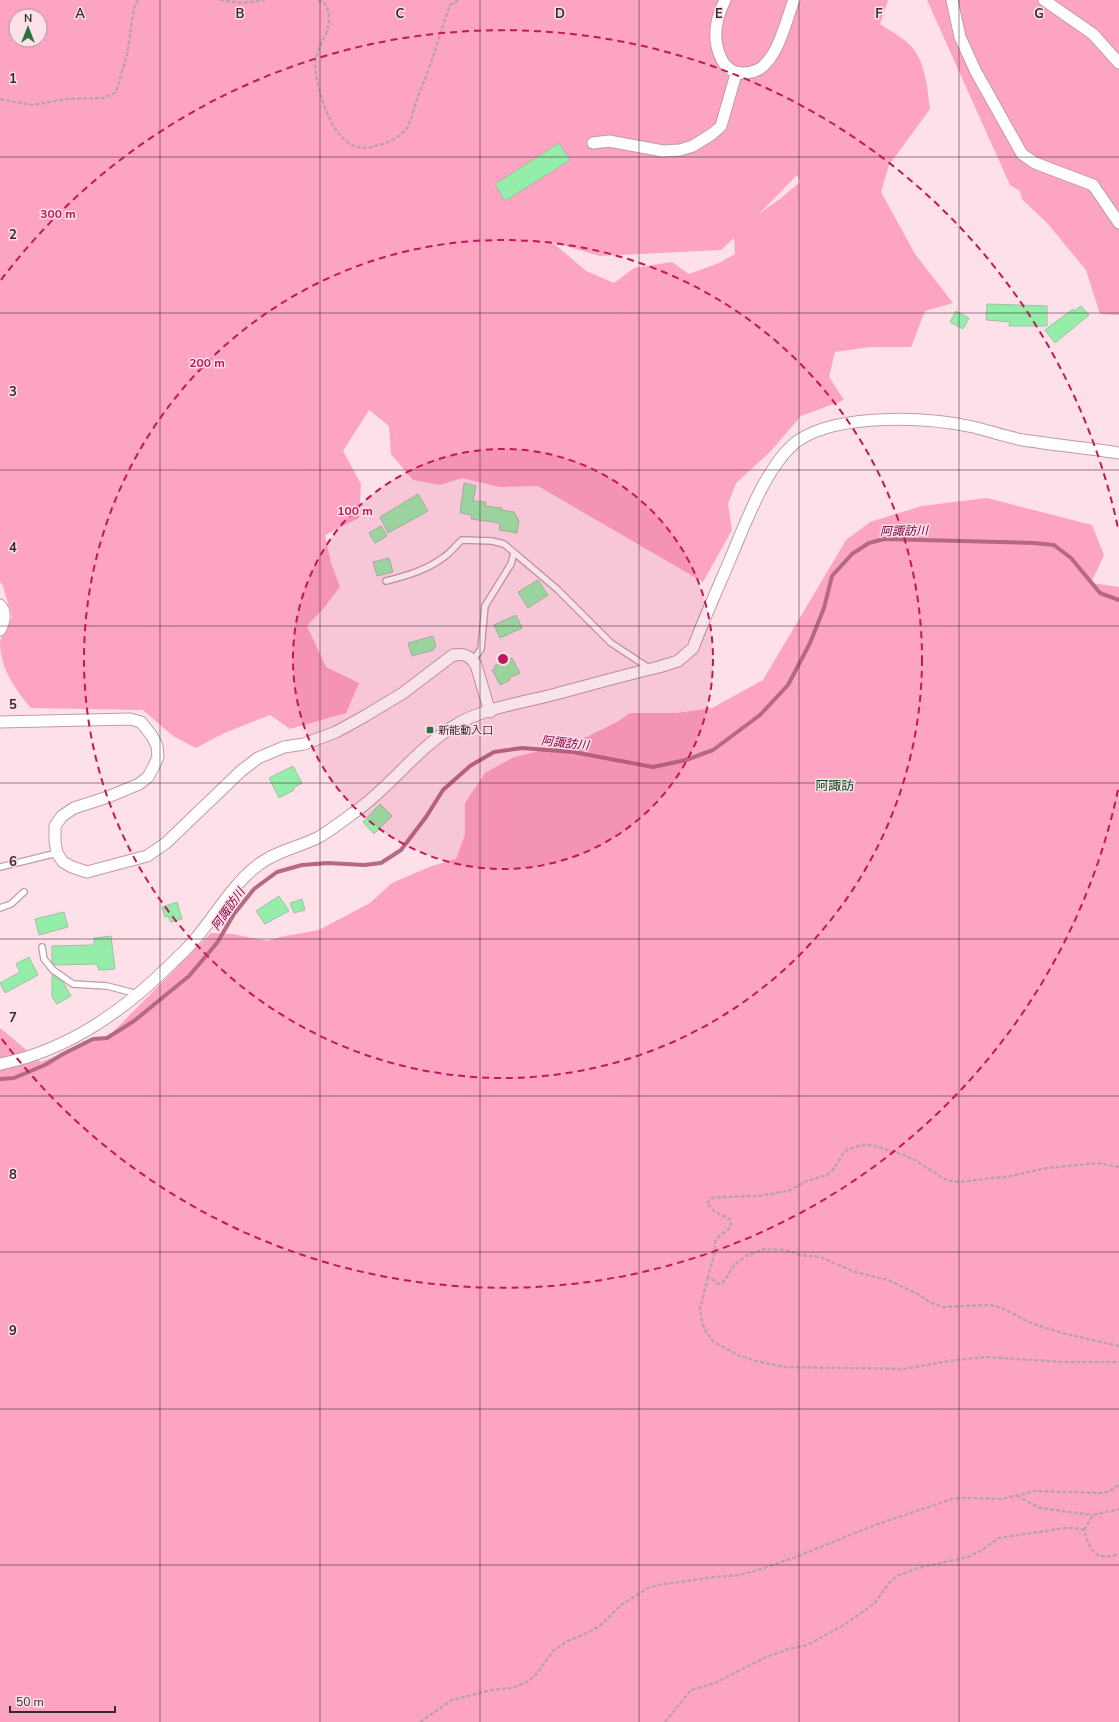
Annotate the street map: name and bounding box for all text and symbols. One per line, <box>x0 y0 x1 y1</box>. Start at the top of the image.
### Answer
text: A <box>75 5 85 23</box>
text: B <box>236 5 245 23</box>
text: C <box>396 5 405 23</box>
text: D <box>555 5 565 23</box>
text: E <box>715 5 723 23</box>
text: F <box>875 5 883 23</box>
text: G <box>1034 5 1044 23</box>
north arrow <box>8 8 48 48</box>
text: N <box>24 11 32 26</box>
text: 1 <box>9 70 17 88</box>
text: 300 m <box>40 206 76 222</box>
text: 2 <box>9 226 17 244</box>
text: 200 m <box>189 355 225 371</box>
text: 3 <box>9 383 17 401</box>
text: 100 m <box>337 503 373 519</box>
water label: 阿諏訪川 <box>880 523 930 539</box>
text: 4 <box>9 539 17 557</box>
centre of rings <box>496 652 510 666</box>
text: 5 <box>9 696 17 714</box>
place label: 新能動入口 <box>438 723 493 738</box>
marker: 新能動入口 <box>425 725 435 735</box>
water label: 阿諏訪川 <box>540 733 592 754</box>
district label: 阿諏訪 <box>815 777 855 795</box>
text: 6 <box>9 853 17 871</box>
water label: 阿諏訪川 <box>208 883 249 933</box>
text: 7 <box>9 1009 17 1027</box>
text: 8 <box>9 1166 17 1184</box>
text: 9 <box>9 1322 17 1340</box>
scale bar <box>10 1688 115 1714</box>
text: 50 m <box>16 1694 44 1710</box>

